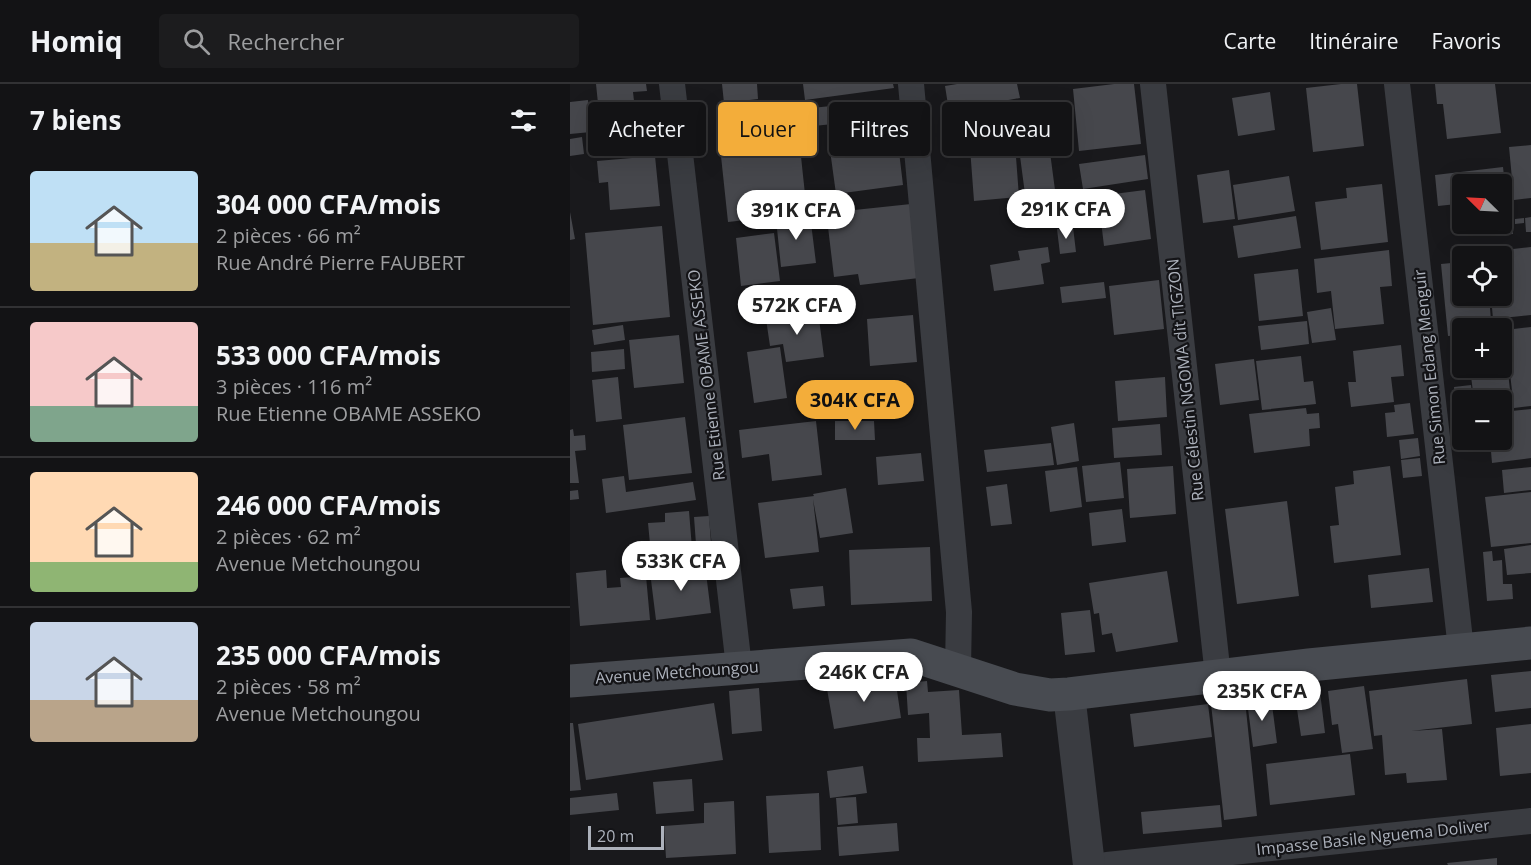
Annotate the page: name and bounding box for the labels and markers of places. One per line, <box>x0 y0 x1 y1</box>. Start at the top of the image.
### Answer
pin: 291K CFA <box>1004 189 1128 240</box>
pin: 391K CFA <box>734 190 858 241</box>
pin: 572K CFA <box>735 285 859 336</box>
pin: 304K CFA <box>793 380 917 431</box>
pin: 533K CFA <box>619 541 743 592</box>
pin: 246K CFA <box>802 652 926 703</box>
pin: 235K CFA <box>1200 671 1324 722</box>

